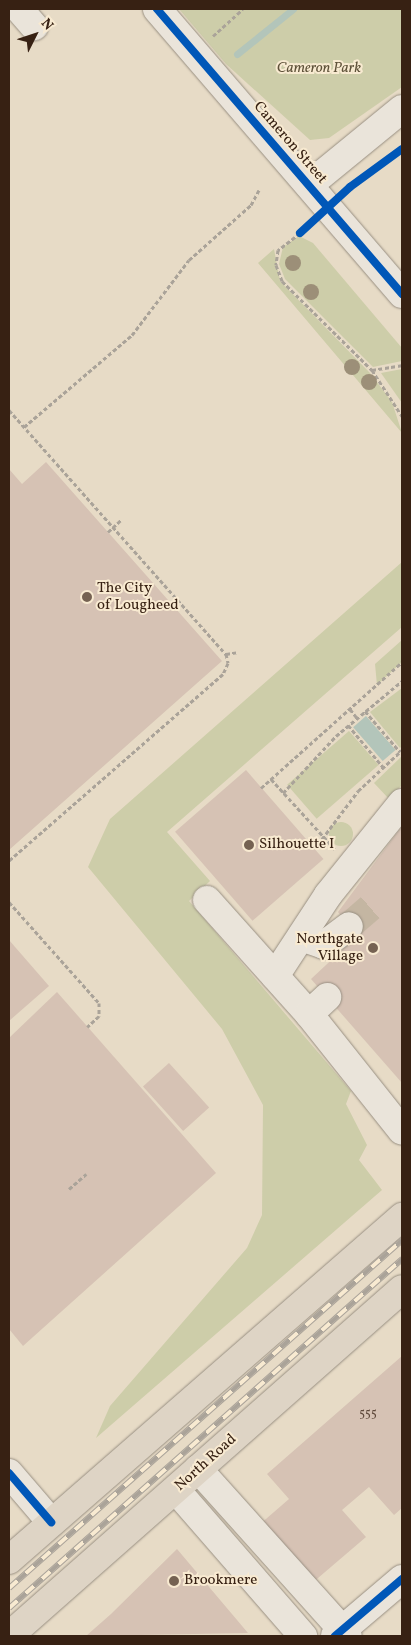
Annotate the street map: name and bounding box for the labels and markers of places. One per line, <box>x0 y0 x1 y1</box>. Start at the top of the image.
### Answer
place label: The City of Lougheed <box>97 579 177 614</box>
marker: The City of Lougheed <box>81 591 93 603</box>
place label: Silhouette I <box>259 836 334 854</box>
marker: Silhouette I <box>243 839 255 851</box>
place label: Northgate Village <box>296 930 363 965</box>
marker: Northgate Village <box>367 942 379 954</box>
place label: Brookmere <box>184 1572 257 1590</box>
marker: Brookmere <box>168 1575 180 1587</box>

